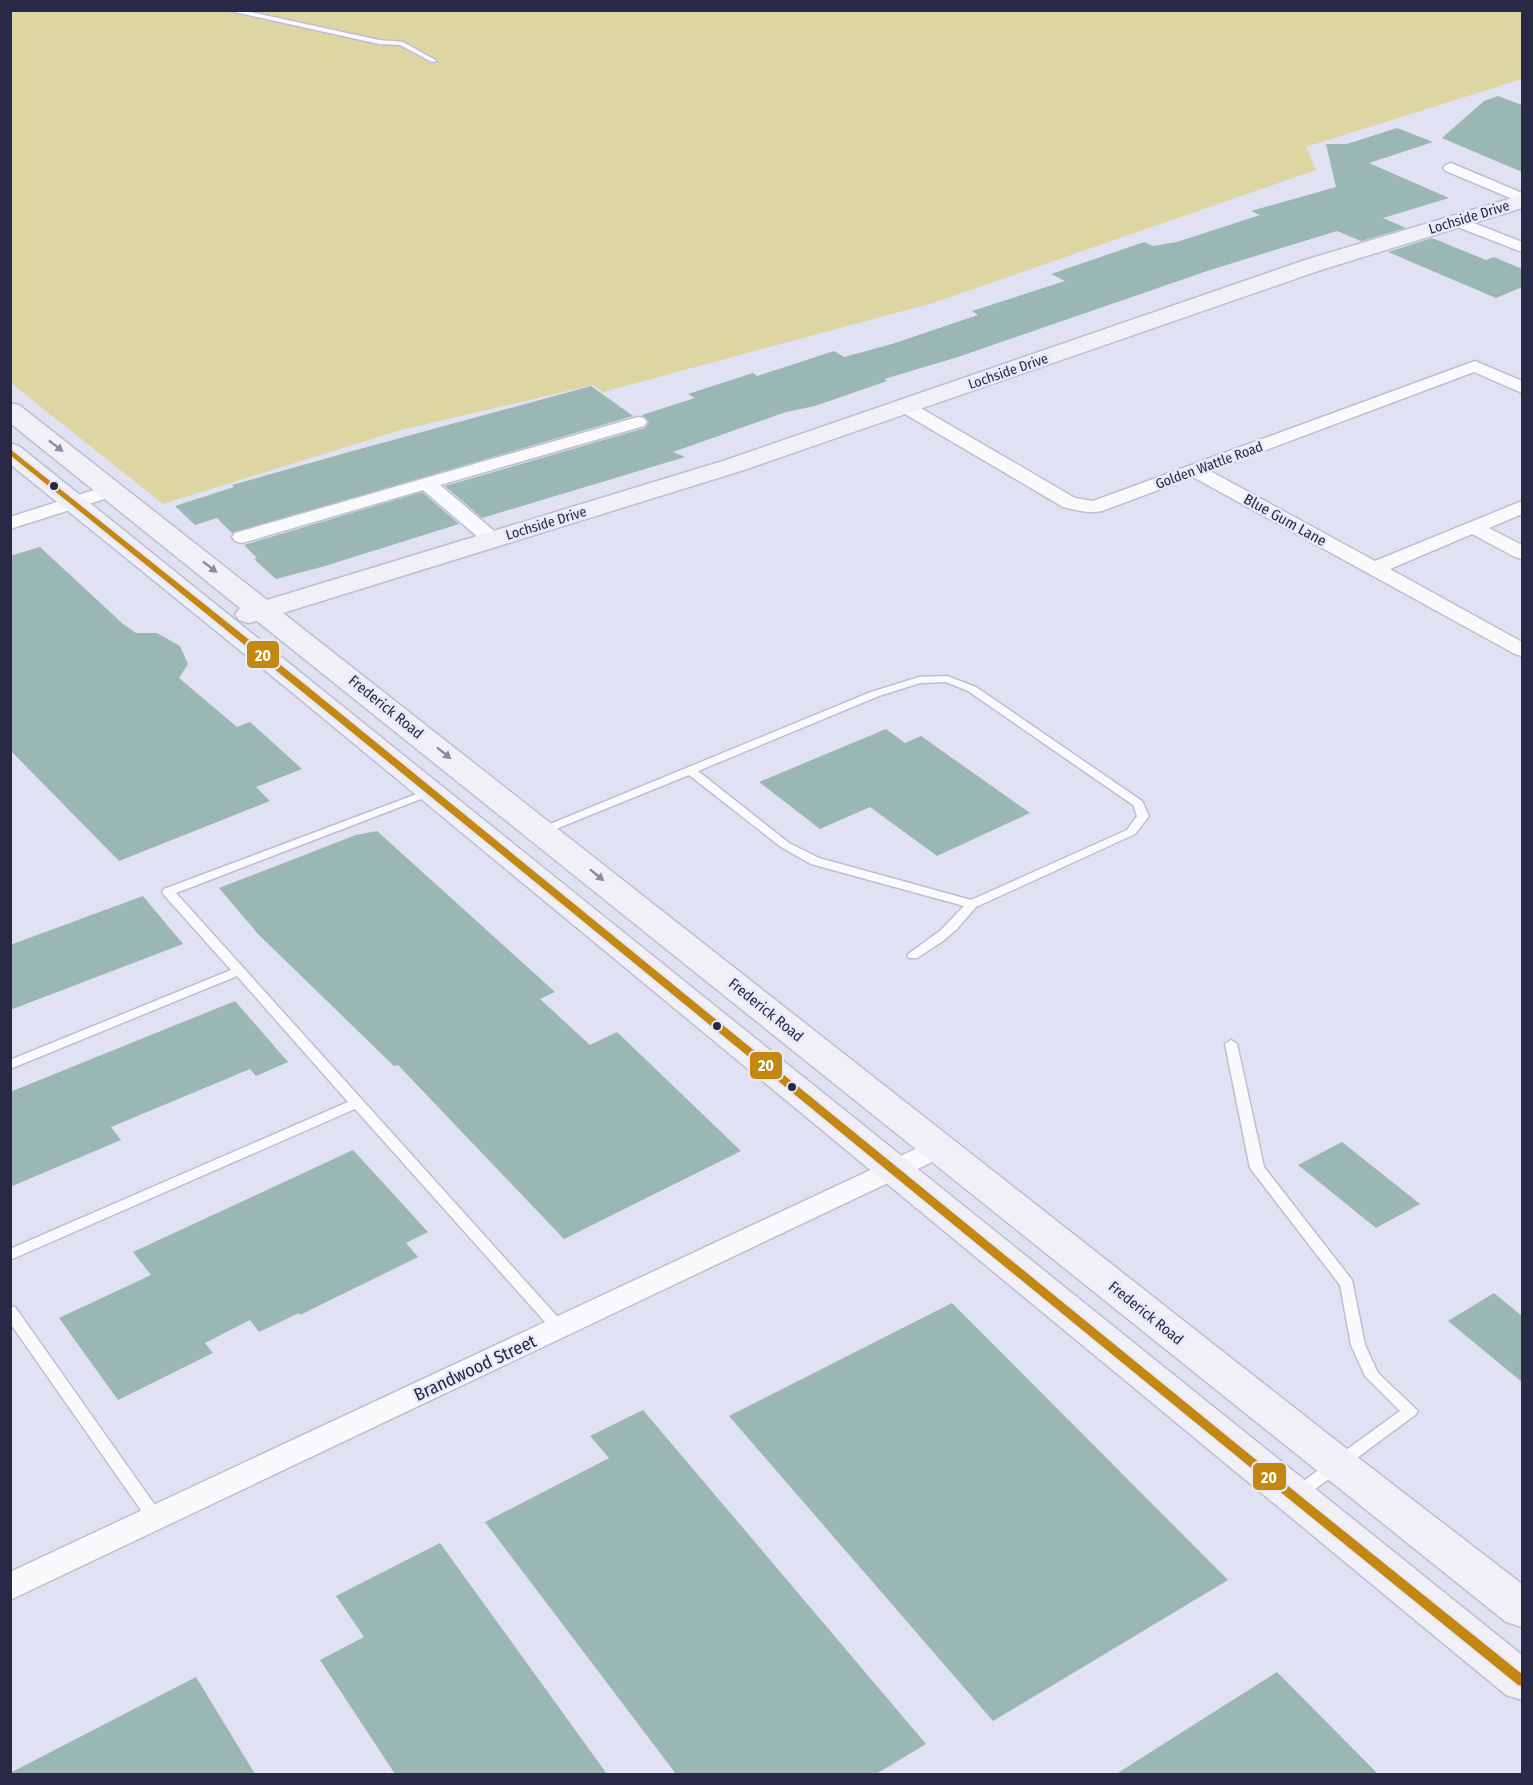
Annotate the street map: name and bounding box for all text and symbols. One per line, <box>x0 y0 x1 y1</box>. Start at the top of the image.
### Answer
street label: Lochside Drive <box>1427 197 1512 238</box>
street label: Lochside Drive <box>966 350 1050 393</box>
street label: Golden Wattle Road <box>1153 438 1265 493</box>
one-way arrow <box>49 439 64 451</box>
unlabelled marker <box>48 480 60 492</box>
street label: Blue Gum Lane <box>1241 490 1329 550</box>
street label: Lochside Drive <box>504 503 589 544</box>
one-way arrow <box>202 560 217 572</box>
line badge: 20 <box>246 640 280 669</box>
text: 20 <box>254 646 271 665</box>
street label: Frederick Road <box>345 671 427 743</box>
one-way arrow <box>437 747 452 759</box>
one-way arrow <box>589 868 605 881</box>
street label: Frederick Road <box>725 974 807 1046</box>
unlabelled marker <box>711 1020 723 1032</box>
line badge: 20 <box>749 1051 783 1080</box>
text: 20 <box>757 1056 774 1075</box>
unlabelled marker <box>786 1081 798 1093</box>
street label: Frederick Road <box>1105 1277 1187 1349</box>
street label: Brandwood Street <box>410 1330 540 1406</box>
line badge: 20 <box>1252 1462 1287 1491</box>
text: 20 <box>1260 1468 1277 1487</box>

